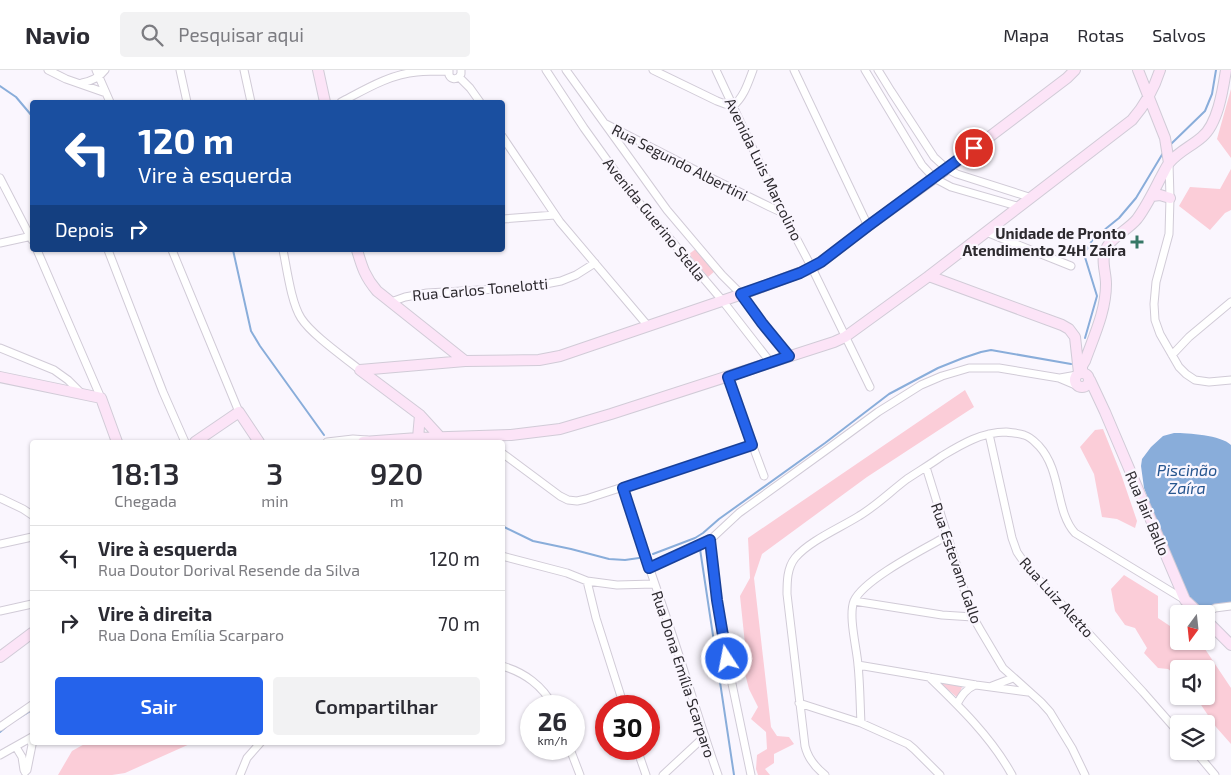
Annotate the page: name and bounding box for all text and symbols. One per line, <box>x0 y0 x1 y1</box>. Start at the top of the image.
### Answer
search box <box>120 12 470 57</box>
text: Navio <box>25 20 90 49</box>
icon: search <box>138 21 166 49</box>
text: Pesquisar aqui <box>178 23 304 46</box>
text: Mapa <box>1003 24 1049 46</box>
text: Rotas <box>1077 24 1124 46</box>
text: Salvos <box>1152 24 1206 46</box>
street label: Avenida Luis Marcolino <box>722 95 806 243</box>
text: 120 m <box>138 119 234 161</box>
icon: left <box>55 120 120 185</box>
street label: Rua Segundo Albertini <box>609 120 751 204</box>
pin <box>953 127 995 169</box>
icon: arrive <box>960 134 988 162</box>
street label: Avenida Guerino Stella <box>600 154 710 284</box>
text: Vire à esquerda <box>138 161 292 187</box>
icon: right <box>124 215 152 243</box>
text: Depois <box>55 218 114 241</box>
place label: Unidade de Pronto Atendimento 24H Zaíra <box>962 224 1126 259</box>
marker: Unidade de Pronto Atendimento 24H Zaíra <box>1130 235 1144 249</box>
street label: Rua Carlos Tonelotti <box>411 274 549 304</box>
text: 18:13 <box>112 455 180 491</box>
text: 3 <box>266 455 283 491</box>
text: 920 <box>370 455 423 491</box>
water label: Piscinão Zaíra <box>1157 460 1217 497</box>
street label: Rua Jair Ballo <box>1122 468 1174 558</box>
text: Chegada <box>114 491 177 510</box>
text: min <box>261 491 288 510</box>
text: m <box>390 491 404 510</box>
street label: Rua Estevam Gallo <box>928 500 986 626</box>
text: Vire à esquerda <box>98 537 237 560</box>
icon: left <box>55 544 83 572</box>
text: 120 m <box>429 547 480 570</box>
street label: Rua Luiz Aletto <box>1016 553 1098 641</box>
text: Rua Doutor Dorival Resende da Silva <box>98 560 360 579</box>
street label: Rua Dona Emília Scarparo <box>648 588 720 760</box>
text: Vire à direita <box>98 602 212 625</box>
north arrow <box>1170 605 1215 650</box>
map controls <box>1170 605 1215 760</box>
icon: right <box>55 609 83 637</box>
text: 70 m <box>438 612 480 635</box>
text: Rua Dona Emília Scarparo <box>98 625 284 644</box>
position arrow <box>700 632 752 684</box>
button: sound <box>1170 660 1215 705</box>
button: Sair <box>55 677 263 735</box>
button: Compartilhar <box>273 677 480 735</box>
speed limit sign: 30 <box>595 695 660 760</box>
text: 26 <box>538 706 567 736</box>
button: layers <box>1170 715 1215 760</box>
text: km/h <box>538 733 567 747</box>

